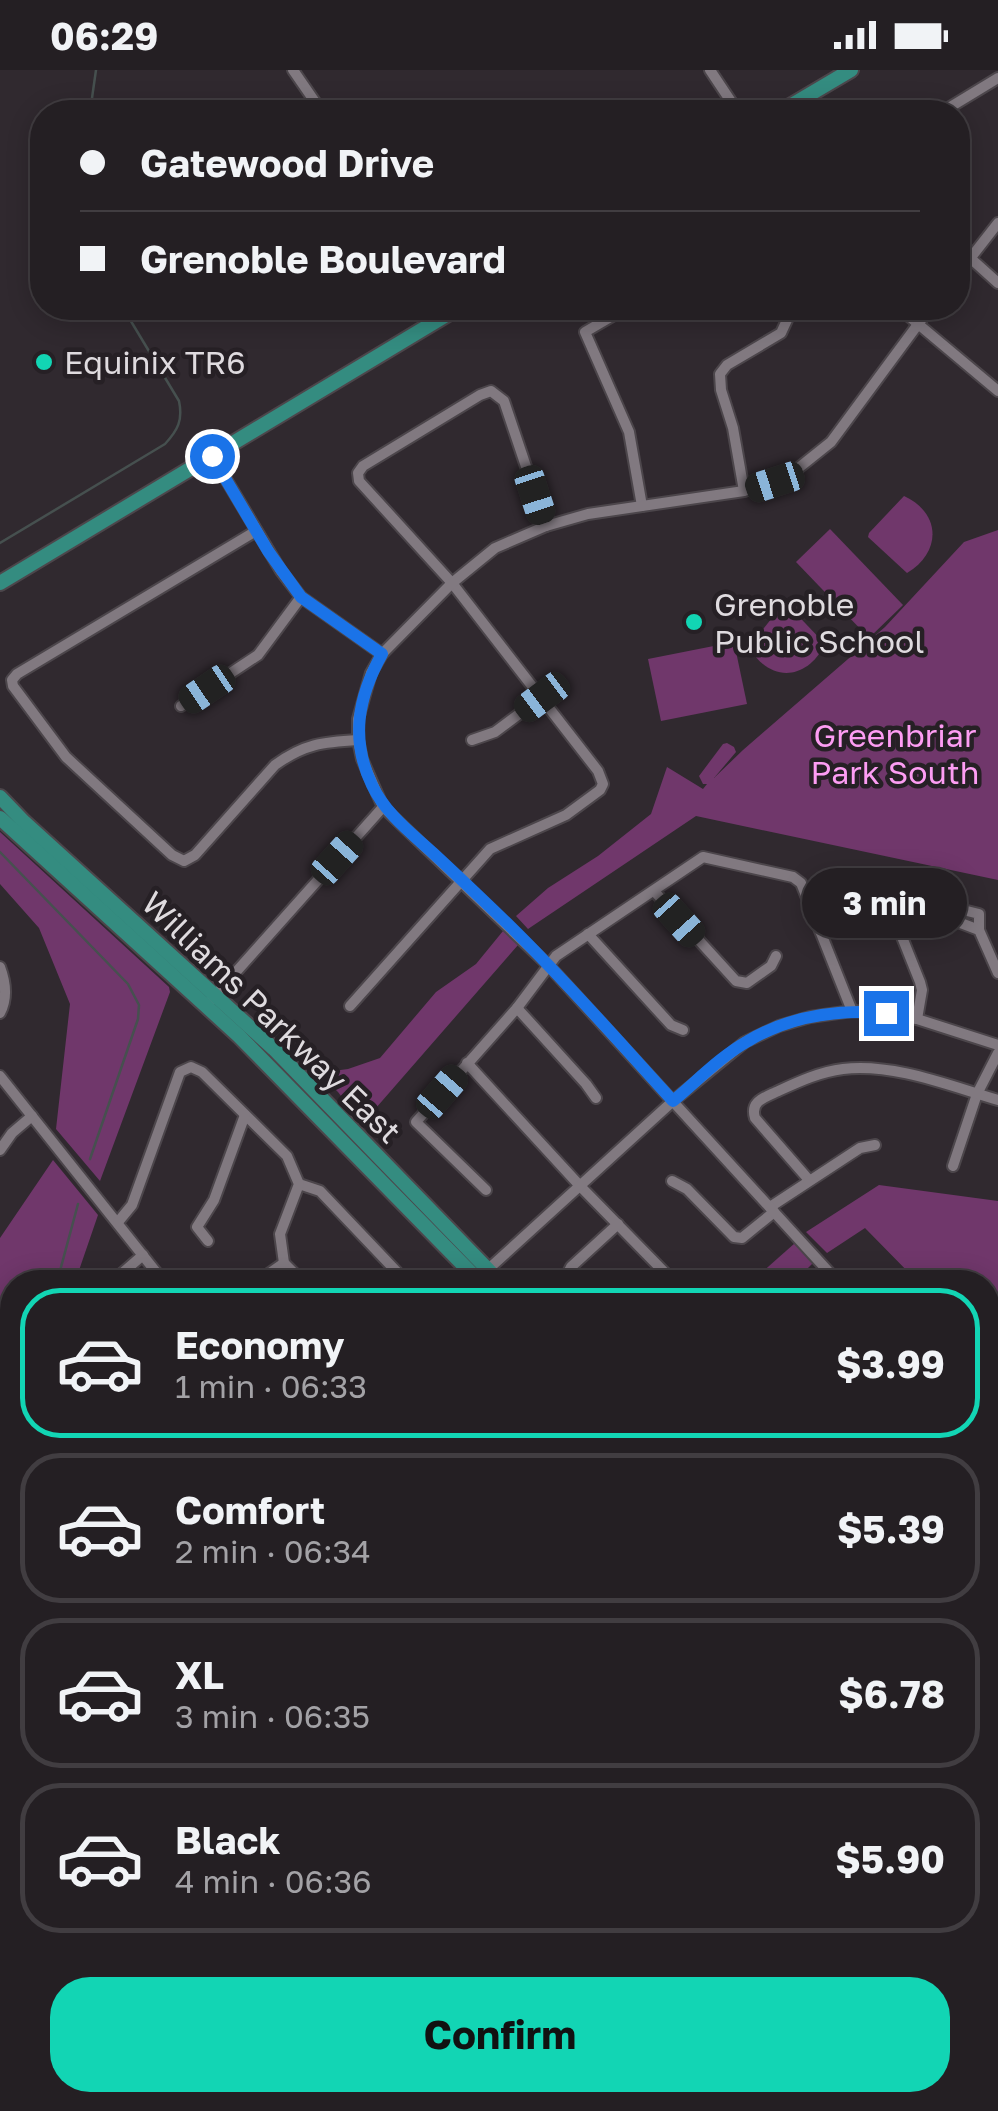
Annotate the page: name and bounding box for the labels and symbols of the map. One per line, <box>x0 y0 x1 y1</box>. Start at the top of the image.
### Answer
place label: Equinix TR6 <box>64 343 246 381</box>
marker: Equinix TR6 <box>33 351 55 373</box>
route start <box>190 434 235 479</box>
car <box>742 458 808 506</box>
car <box>511 462 559 528</box>
place label: Grenoble Public School <box>714 585 925 660</box>
marker: Grenoble Public School <box>683 611 705 633</box>
car <box>174 660 240 718</box>
car <box>509 667 575 727</box>
park label: Greenbriar Park South <box>811 716 979 791</box>
car <box>306 826 368 890</box>
callout: 3 min <box>804 868 968 938</box>
street label: Williams Parkway East <box>135 884 409 1150</box>
car <box>648 888 710 952</box>
route end <box>864 991 909 1036</box>
car <box>411 1060 473 1124</box>

